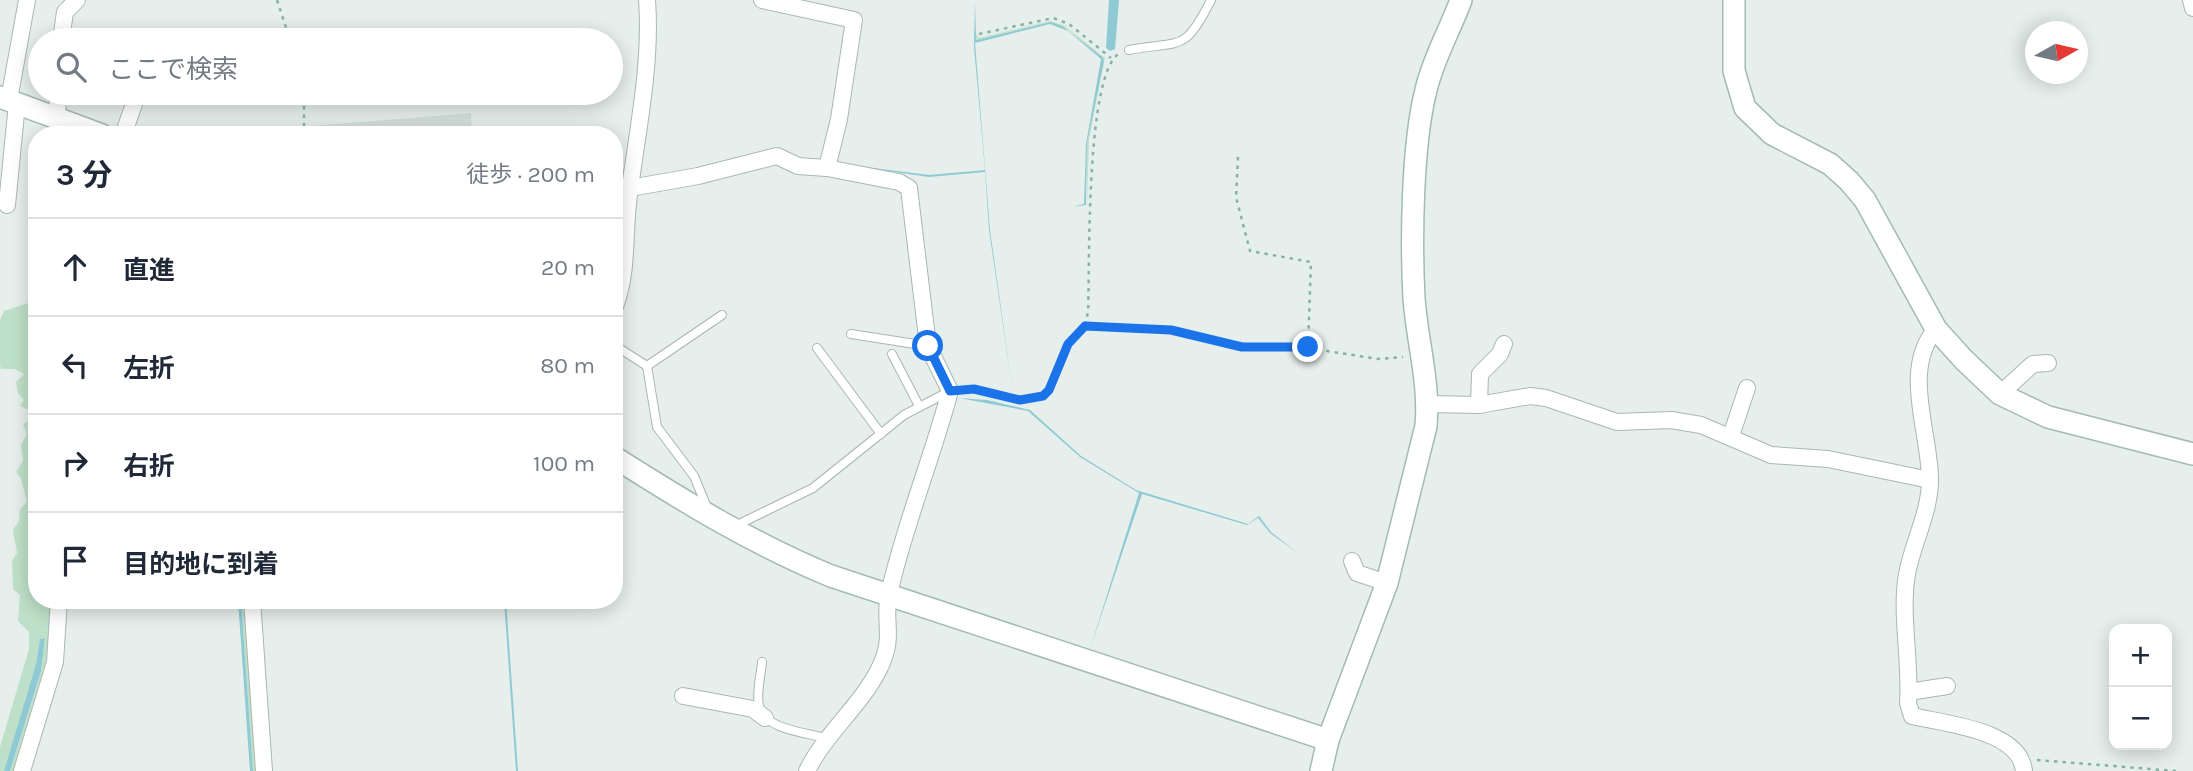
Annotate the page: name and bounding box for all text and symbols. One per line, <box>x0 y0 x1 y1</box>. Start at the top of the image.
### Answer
north arrow <box>2025 21 2088 84</box>
search box <box>28 28 623 105</box>
icon: search <box>52 48 90 86</box>
text: ここで検索 <box>108 54 238 85</box>
text: 3 分 <box>56 157 112 193</box>
text: 徒歩 · 200 m <box>466 161 595 188</box>
icon: ahead <box>56 248 94 286</box>
text: 20 m <box>541 254 595 281</box>
text: 直進 <box>123 255 175 286</box>
route start <box>912 330 943 361</box>
route end <box>1292 331 1323 362</box>
icon: left <box>56 346 94 384</box>
text: 80 m <box>540 352 595 379</box>
text: 左折 <box>123 353 175 384</box>
icon: right <box>56 444 94 482</box>
text: 100 m <box>533 450 595 477</box>
text: 右折 <box>123 451 175 482</box>
icon: arrive <box>56 542 94 580</box>
text: 目的地に到着 <box>123 549 279 580</box>
map controls <box>2109 624 2172 750</box>
button: + <box>2109 624 2172 687</box>
button: − <box>2109 687 2172 750</box>

